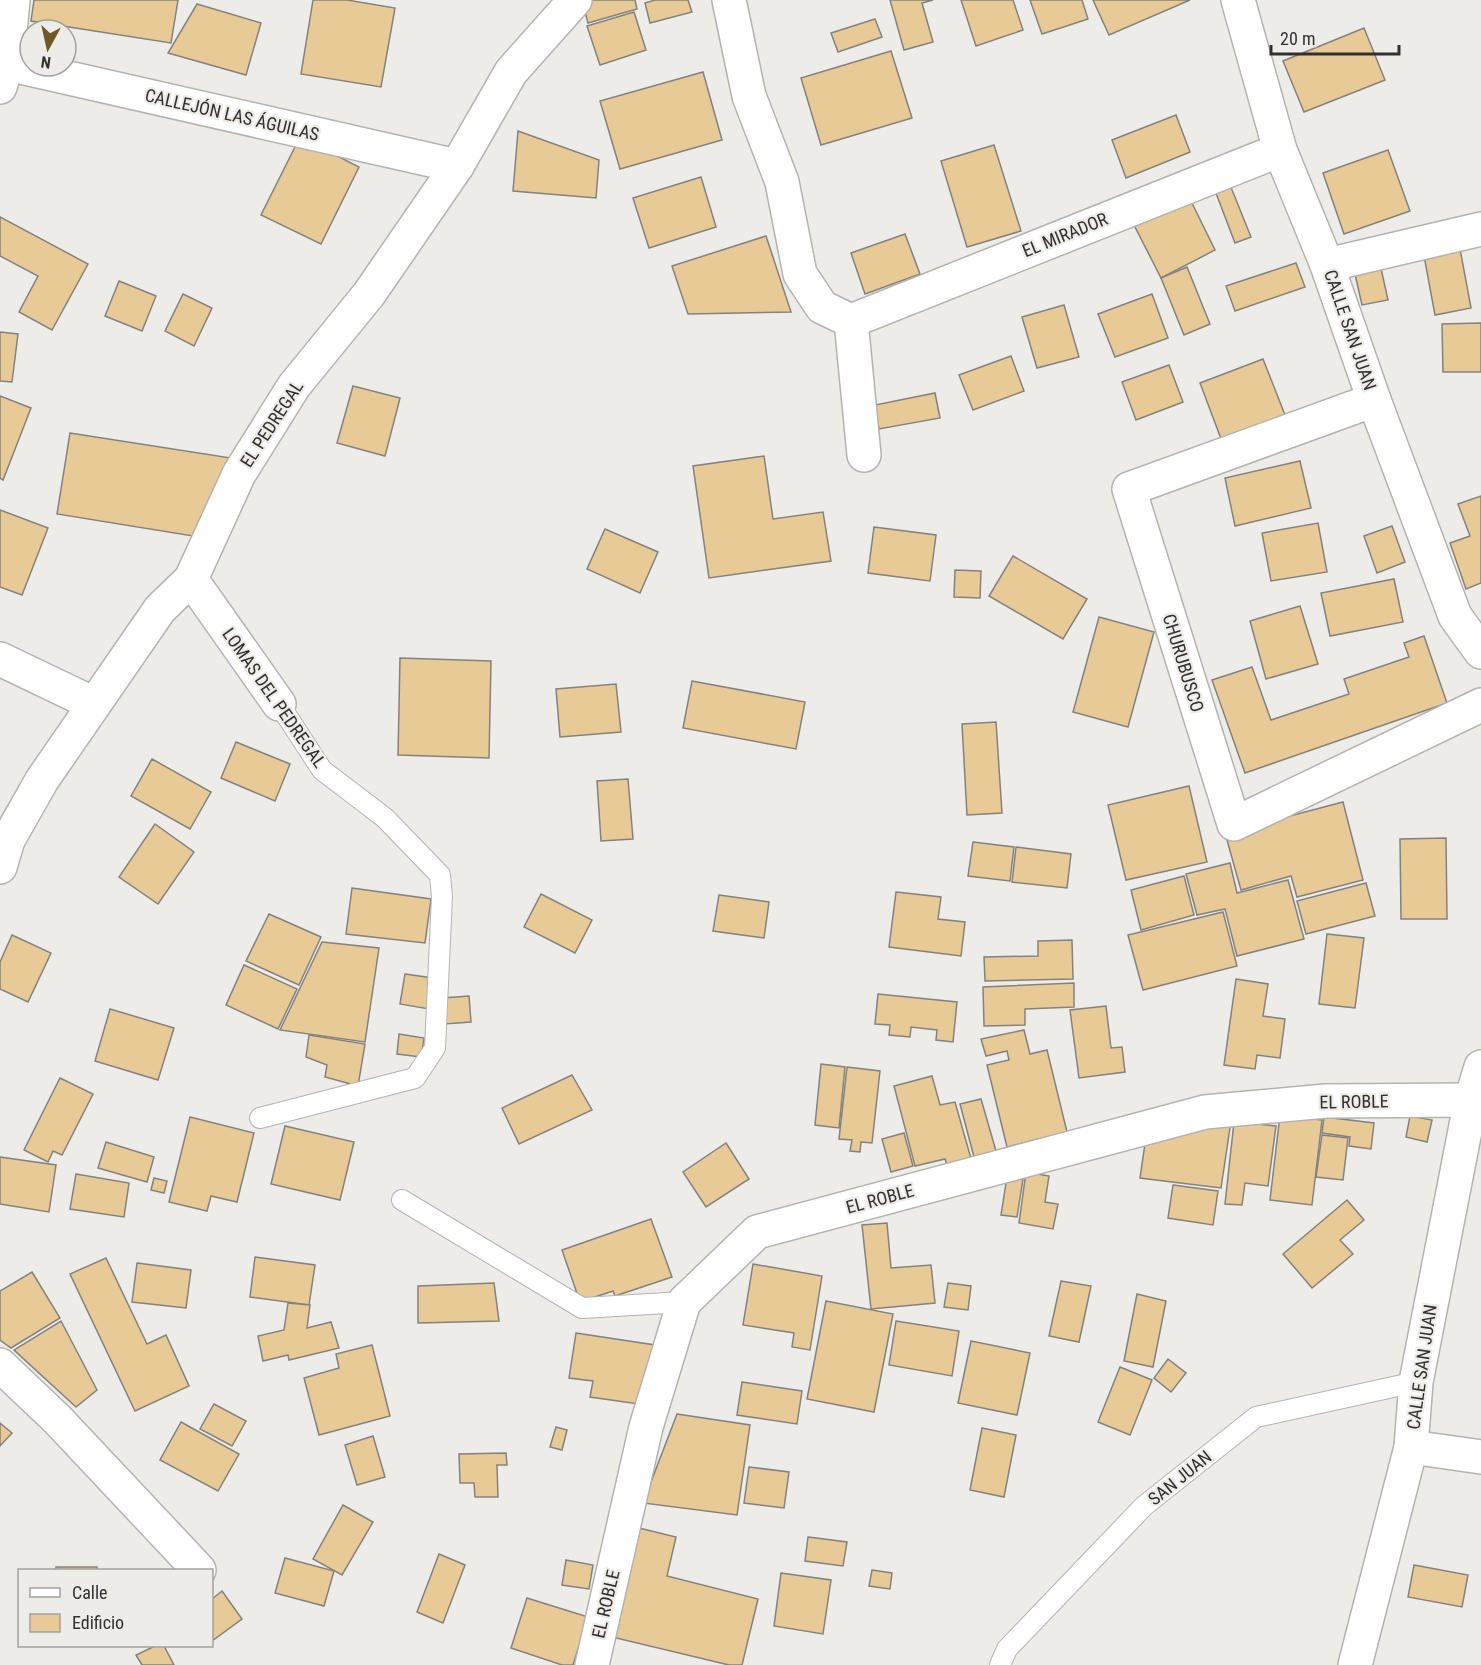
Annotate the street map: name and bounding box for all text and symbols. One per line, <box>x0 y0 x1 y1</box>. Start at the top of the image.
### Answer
north arrow <box>18 18 78 78</box>
scale bar <box>1271 18 1398 56</box>
text: 20 m <box>1280 28 1315 49</box>
text: N <box>40 52 52 72</box>
street label: CALLEJÓN LAS ÁGUILAS <box>143 84 321 145</box>
street label: EL MIRADOR <box>1019 208 1111 261</box>
street label: CALLE SAN JUAN <box>1320 267 1381 393</box>
street label: EL PEDREGAL <box>236 376 308 471</box>
street label: CHURUBUSCO <box>1159 611 1208 714</box>
street label: LOMAS DEL PEDREGAL <box>218 624 331 772</box>
street label: EL ROBLE <box>1319 1090 1389 1113</box>
street label: EL ROBLE <box>844 1179 916 1218</box>
street label: CALLE SAN JUAN <box>1402 1303 1441 1431</box>
street label: SAN JUAN <box>1144 1446 1215 1509</box>
street label: EL ROBLE <box>587 1568 624 1640</box>
legend <box>18 1569 213 1647</box>
text: Calle <box>72 1582 108 1603</box>
text: Edificio <box>72 1612 124 1633</box>

